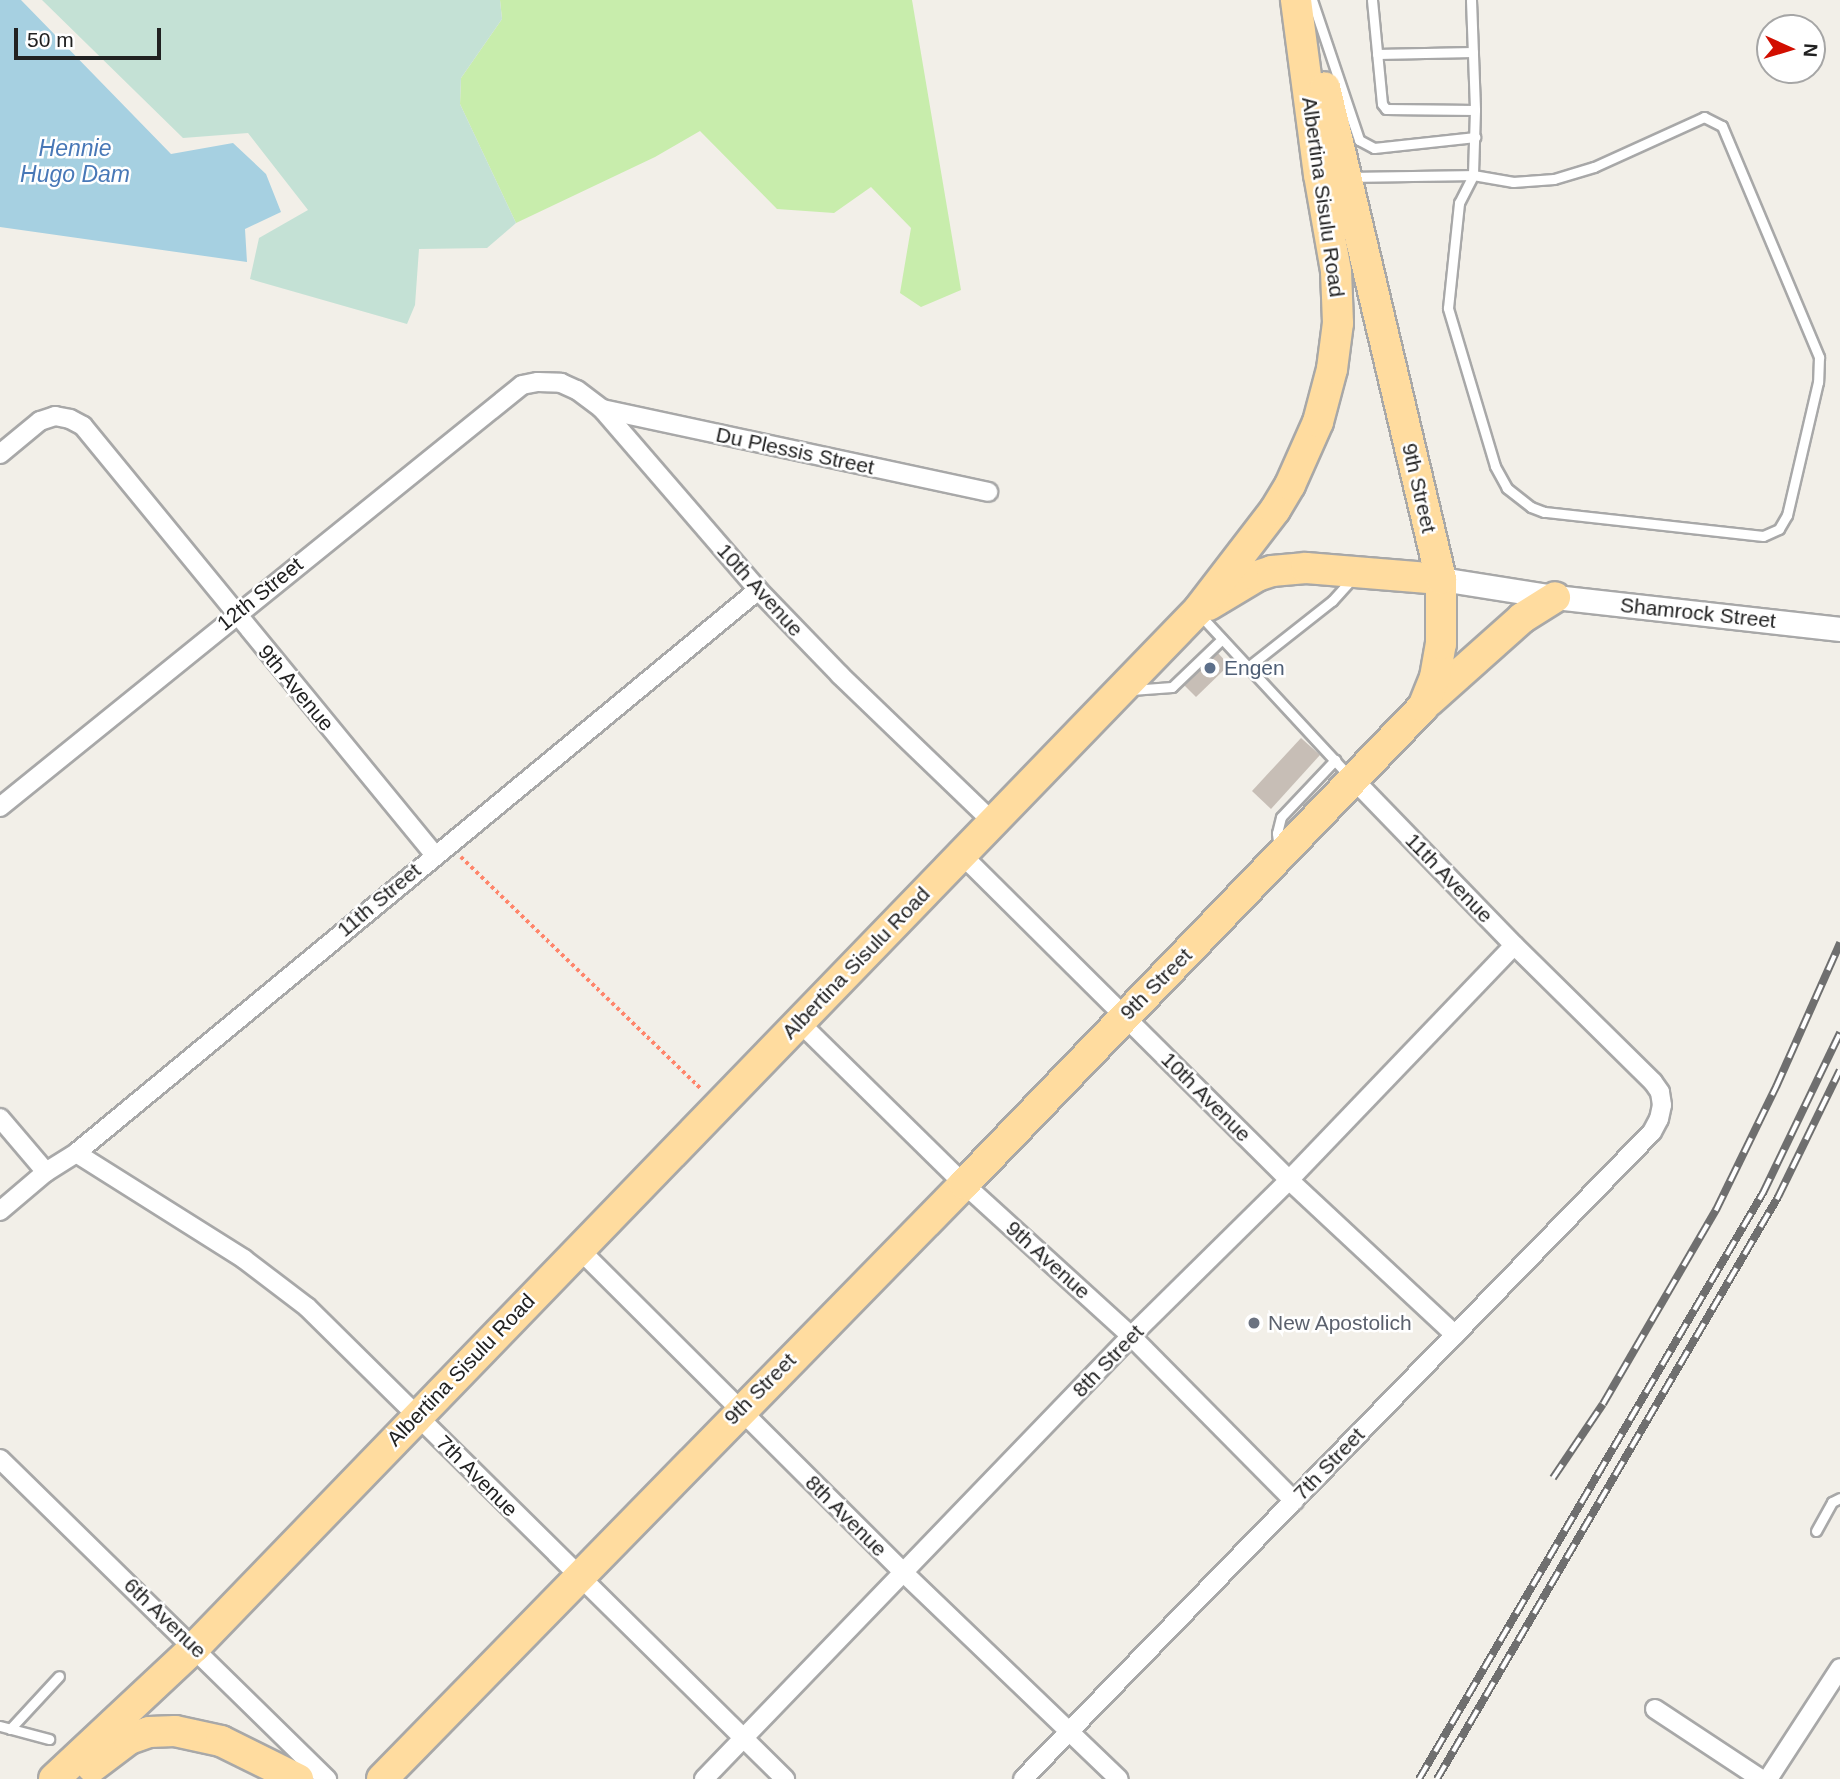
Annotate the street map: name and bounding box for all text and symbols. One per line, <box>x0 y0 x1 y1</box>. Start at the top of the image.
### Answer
scale bar <box>18 14 164 58</box>
north arrow <box>1756 14 1826 84</box>
text: 50 m <box>27 28 74 51</box>
text: N <box>1799 43 1821 58</box>
street label: Albertina Sisulu Road <box>1296 95 1350 299</box>
water label: Hennie Hugo Dam <box>20 134 130 188</box>
street label: Du Plessis Street <box>714 422 876 480</box>
street label: 9th Street <box>1396 441 1442 535</box>
street label: 10th Avenue <box>711 538 809 642</box>
street label: 12th Street <box>212 552 308 636</box>
street label: Shamrock Street <box>1619 592 1777 634</box>
street label: 9th Avenue <box>252 639 340 737</box>
place label: Engen <box>1224 655 1285 681</box>
marker: Engen <box>1202 660 1218 676</box>
street label: 11th Avenue <box>1400 828 1498 928</box>
street label: 11th Street <box>332 858 426 942</box>
street label: Albertina Sisulu Road <box>777 882 935 1044</box>
street label: 9th Street <box>1115 943 1197 1025</box>
street label: 10th Avenue <box>1156 1047 1256 1147</box>
street label: 9th Avenue <box>1000 1215 1096 1305</box>
street label: Albertina Sisulu Road <box>382 1289 540 1451</box>
place label: New Apostolich <box>1268 1310 1413 1336</box>
marker: New Apostolich <box>1246 1315 1262 1331</box>
street label: 8th Street <box>1067 1319 1149 1403</box>
street label: 9th Street <box>719 1348 801 1430</box>
street label: 7th Street <box>1288 1422 1370 1506</box>
street label: 7th Avenue <box>431 1430 523 1522</box>
street label: 8th Avenue <box>800 1470 892 1562</box>
street label: 6th Avenue <box>118 1572 212 1664</box>

